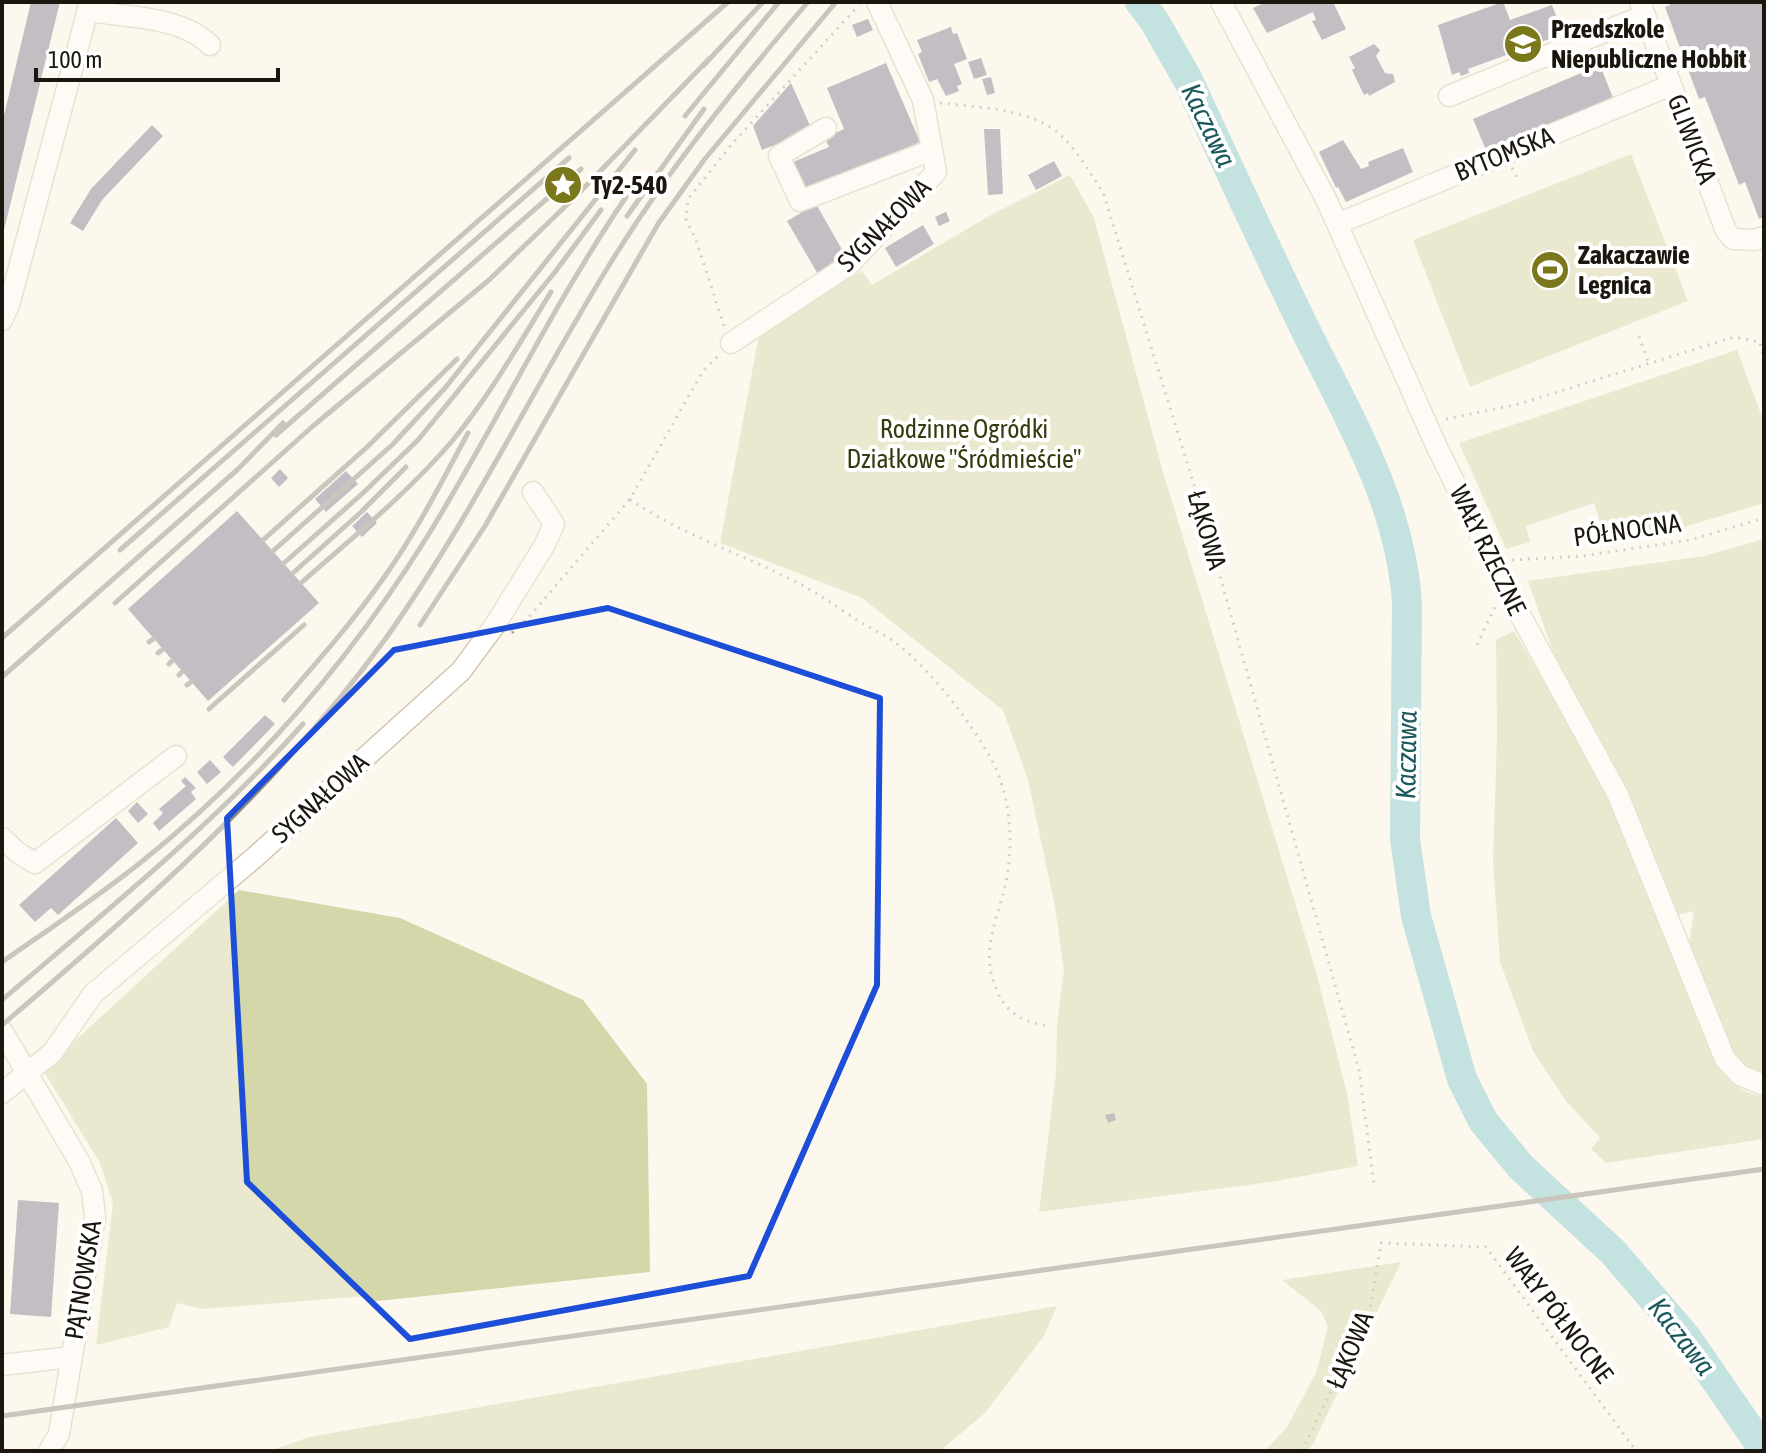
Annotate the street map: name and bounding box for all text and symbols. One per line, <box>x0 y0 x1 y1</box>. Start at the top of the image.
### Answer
place label: Przedszkole Niepubliczne Hobbit <box>1551 14 1747 74</box>
school or university icon: Przedszkole Niepubliczne Hobbit <box>1502 23 1544 65</box>
scale bar <box>36 32 278 82</box>
text: 100 m <box>48 46 102 73</box>
water label: Kaczawa <box>1175 78 1243 172</box>
street label: GLIWICKA <box>1661 90 1723 188</box>
street label: BYTOMSKA <box>1450 121 1558 187</box>
place icon: Ty2-540 <box>542 164 584 206</box>
place label: Ty2-540 <box>591 170 667 200</box>
street label: SYGNAŁOWA <box>831 172 937 278</box>
place label: Zakaczawie Legnica <box>1578 240 1690 300</box>
sports icon: Zakaczawie Legnica <box>1529 249 1571 291</box>
park label: Rodzinne Ogródki Działkowe "Śródmieście" <box>847 414 1081 474</box>
street label: WAŁY RZECZNE <box>1444 480 1532 620</box>
street label: ŁĄKOWA <box>1181 487 1233 573</box>
street label: PÓŁNOCNA <box>1571 508 1683 552</box>
water label: Kaczawa <box>1389 710 1423 800</box>
street label: SYGNAŁOWA <box>266 747 374 849</box>
street label: PĄTNOWSKA <box>59 1218 107 1342</box>
street label: WAŁY PÓŁNOCNE <box>1499 1242 1619 1388</box>
water label: Kaczawa <box>1642 1291 1722 1381</box>
street label: ŁĄKOWA <box>1320 1307 1380 1393</box>

